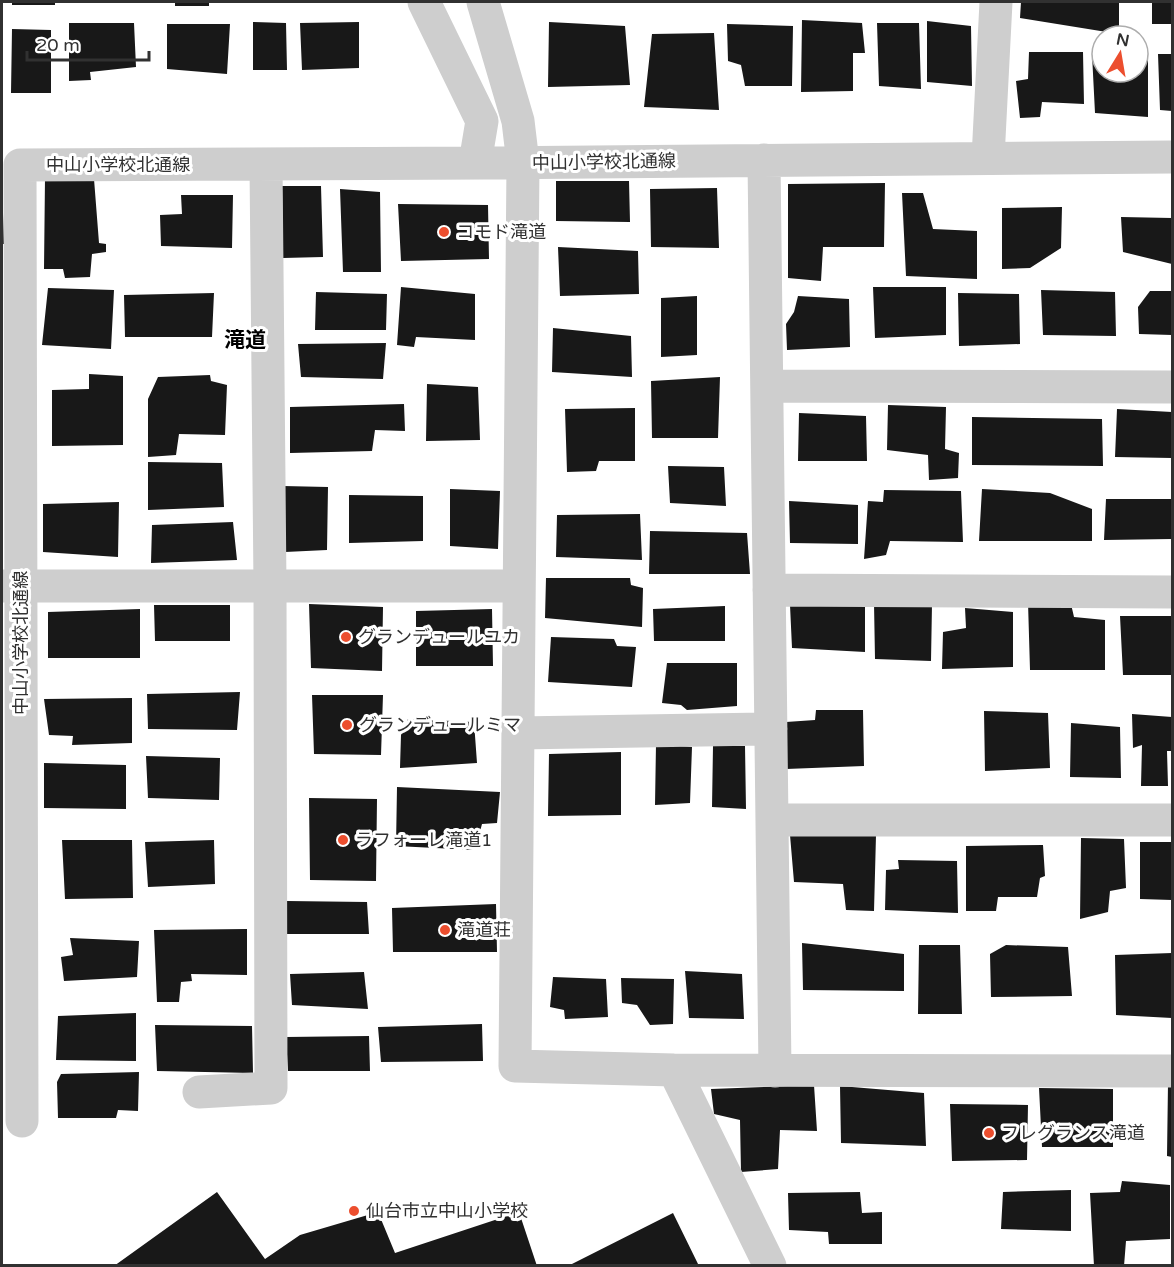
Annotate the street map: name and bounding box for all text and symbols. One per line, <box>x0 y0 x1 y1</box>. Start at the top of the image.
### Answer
scale bar <box>27 24 148 62</box>
north arrow <box>1090 24 1150 84</box>
text: N <box>1114 29 1131 51</box>
text: 20 m <box>36 34 80 56</box>
street label: 中山小学校北通線 <box>532 150 676 174</box>
street label: 中山小学校北通線 <box>46 154 190 176</box>
place label: コモド滝道 <box>456 221 546 243</box>
marker: コモド滝道 <box>437 225 451 239</box>
district label: 滝道 <box>224 328 266 353</box>
street label: 中山小学校北通線 <box>10 571 32 715</box>
place label: グランデュールユカ <box>358 626 520 648</box>
marker: グランデュールユカ <box>339 630 353 644</box>
place label: グランデュールミマ <box>359 714 521 736</box>
marker: グランデュールミマ <box>340 718 354 732</box>
place label: ラフォーレ滝道1 <box>355 829 492 851</box>
marker: ラフォーレ滝道1 <box>336 833 350 847</box>
place label: 滝道荘 <box>457 919 511 941</box>
marker: 滝道荘 <box>438 923 452 937</box>
place label: フレグランス滝道 <box>1001 1122 1145 1144</box>
marker: フレグランス滝道 <box>982 1126 996 1140</box>
place label: 仙台市立中山小学校 <box>366 1200 528 1222</box>
marker: 仙台市立中山小学校 <box>347 1204 361 1218</box>

